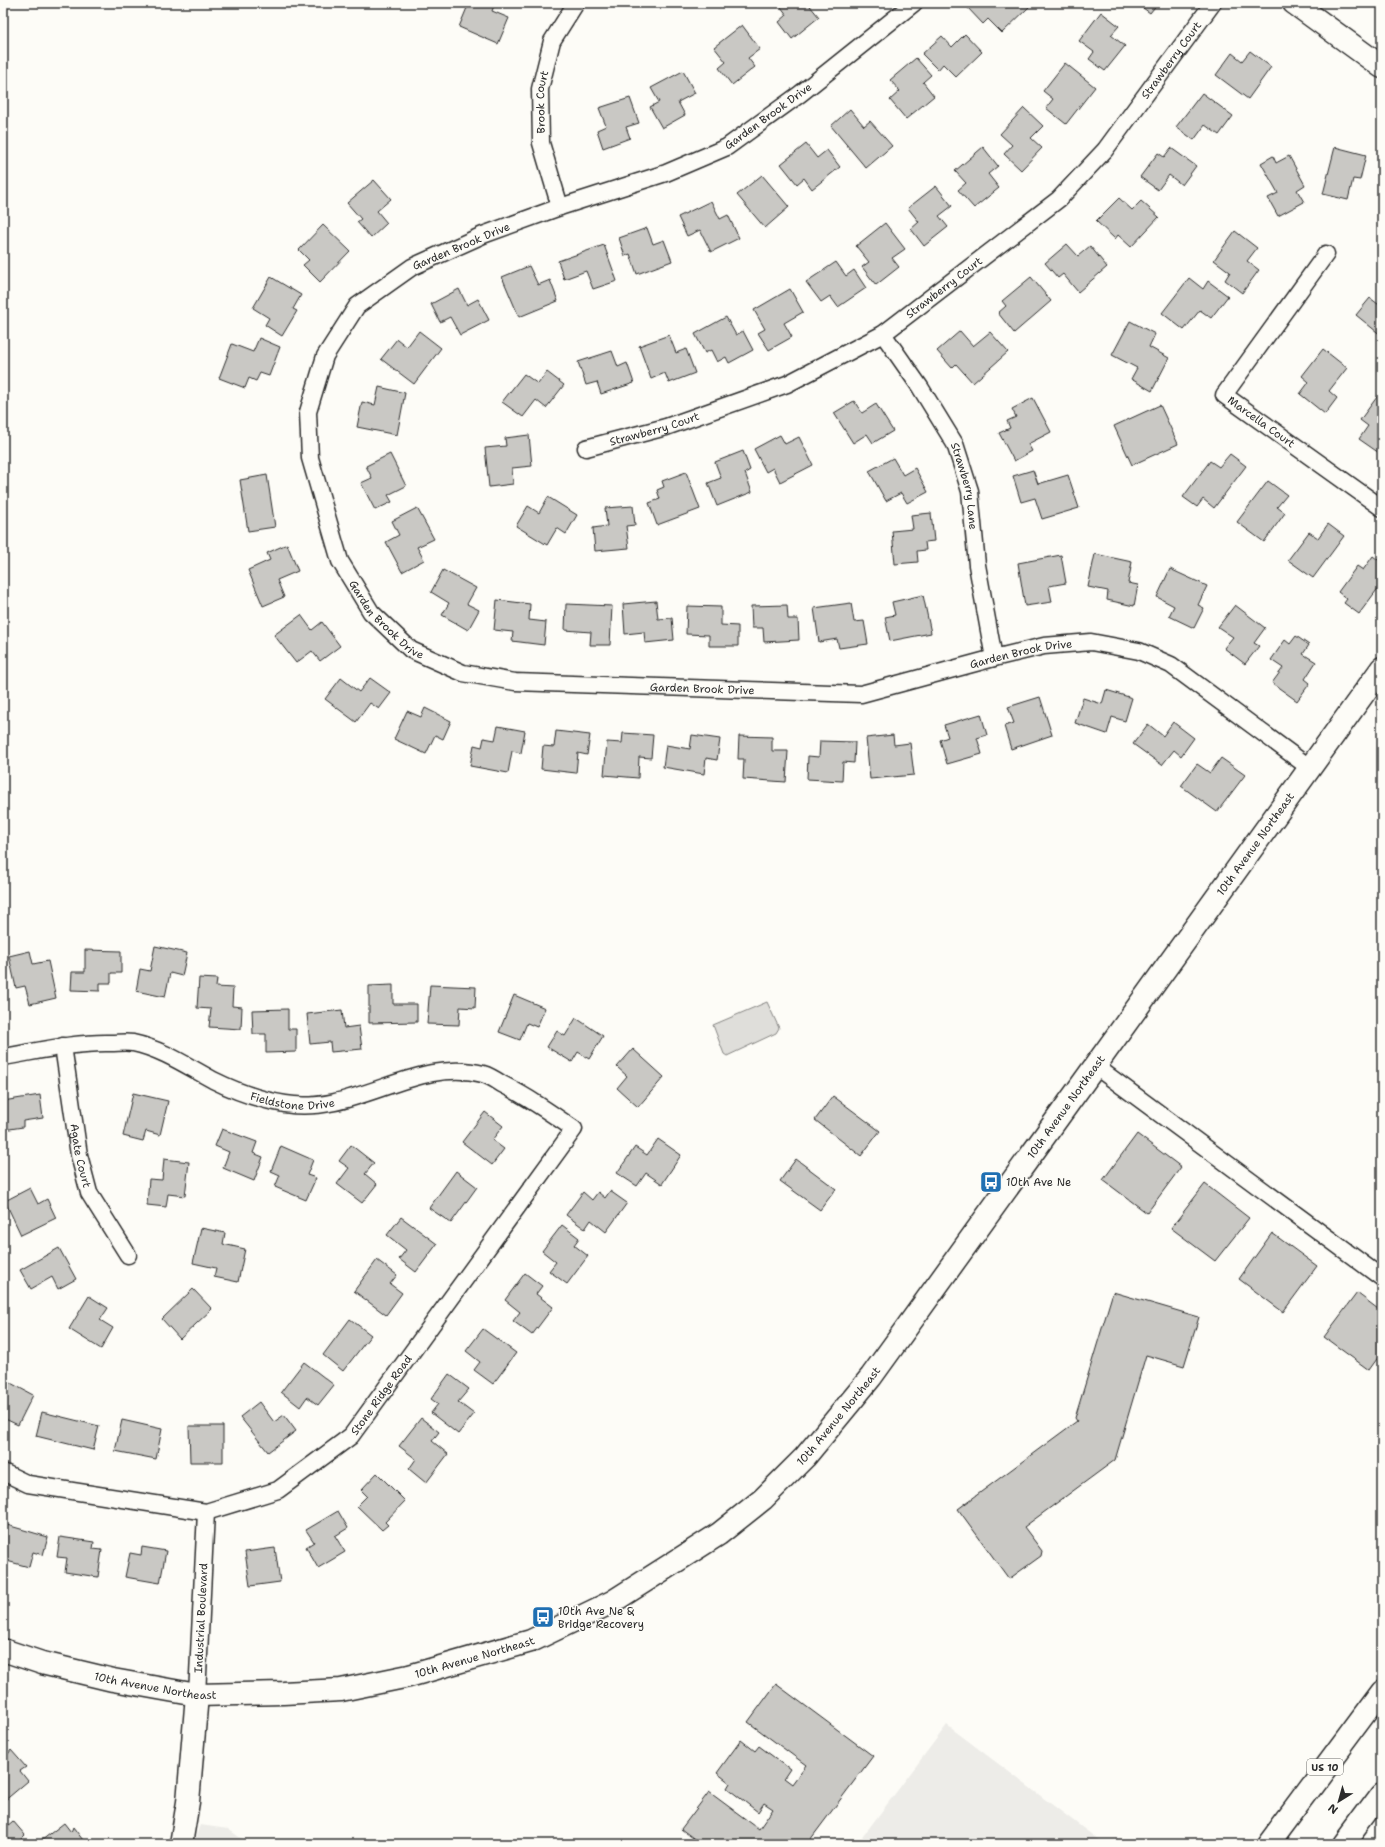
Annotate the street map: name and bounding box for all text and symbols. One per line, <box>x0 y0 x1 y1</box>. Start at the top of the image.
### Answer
street label: Strawberry Court <box>1138 18 1205 102</box>
street label: Brook Court <box>533 69 552 134</box>
street label: Garden Brook Drive <box>722 80 815 153</box>
street label: Garden Brook Drive <box>410 219 512 274</box>
street label: Strawberry Court <box>903 253 986 322</box>
street label: Marcella Court <box>1224 393 1298 452</box>
street label: Strawberry Court <box>608 409 702 449</box>
street label: Strawberry Lane <box>947 441 981 530</box>
street label: Garden Brook Drive <box>345 577 426 663</box>
street label: Garden Brook Drive <box>968 637 1073 672</box>
street label: Garden Brook Drive <box>650 680 755 698</box>
street label: 10th Avenue Northeast <box>1213 789 1298 899</box>
street label: 10th Avenue Northeast <box>1024 1052 1109 1162</box>
street label: Fieldstone Drive <box>248 1089 336 1114</box>
street label: Agate Court <box>66 1123 94 1190</box>
bus stop icon: 10th Ave Ne <box>978 1169 1004 1195</box>
place label: 10th Ave Ne <box>1006 1175 1071 1190</box>
street label: Stone Ridge Road <box>347 1352 416 1438</box>
street label: 10th Avenue Northeast <box>794 1364 884 1469</box>
street label: Industrial Boulevard <box>191 1563 211 1673</box>
bus stop icon: 10th Ave Ne & Bridge Recovery <box>530 1604 556 1630</box>
place label: 10th Ave Ne & Bridge Recovery <box>558 1604 644 1632</box>
street label: 10th Avenue Northeast <box>413 1633 537 1682</box>
street label: 10th Avenue Northeast <box>93 1669 217 1703</box>
road number: US 10 <box>1307 1759 1343 1775</box>
north arrow <box>1319 1781 1359 1821</box>
text: N <box>1325 1800 1341 1817</box>

